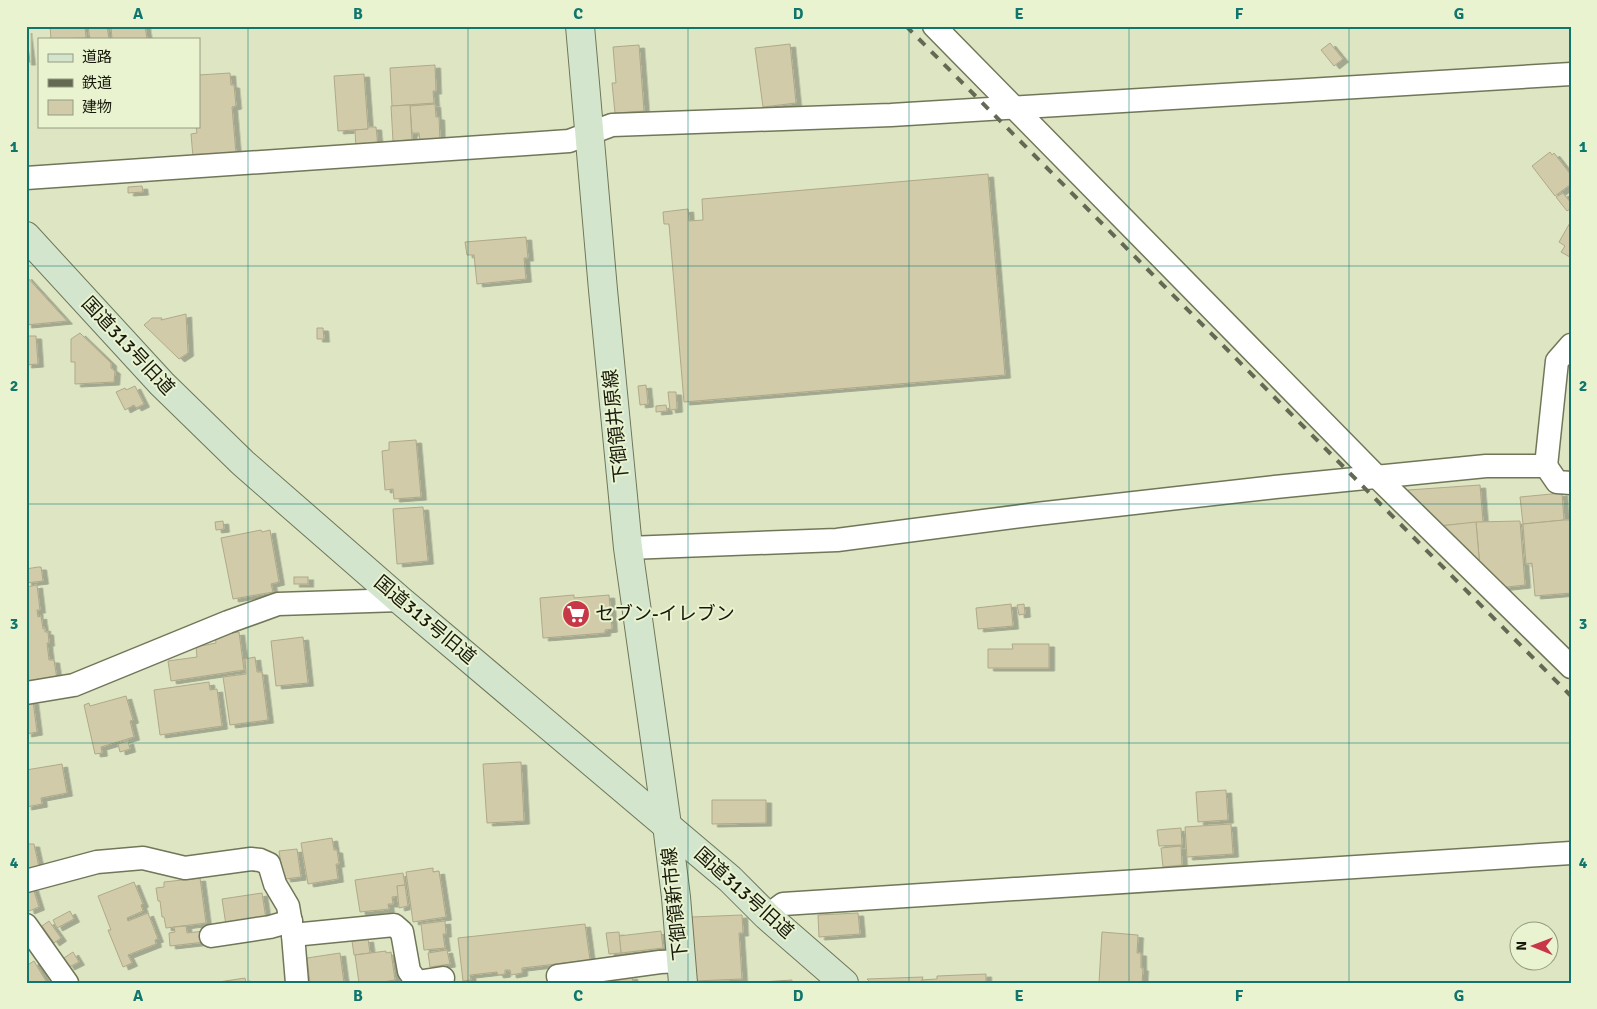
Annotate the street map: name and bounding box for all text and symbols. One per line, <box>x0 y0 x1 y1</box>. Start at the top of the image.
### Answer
text: A <box>133 4 144 24</box>
text: B <box>353 4 363 24</box>
text: C <box>573 4 583 24</box>
text: D <box>793 4 804 24</box>
text: E <box>1014 4 1024 24</box>
text: F <box>1235 4 1244 24</box>
text: G <box>1454 4 1464 24</box>
legend <box>38 38 200 128</box>
text: 道路 <box>82 48 112 66</box>
text: 鉄道 <box>82 74 112 92</box>
text: 建物 <box>82 98 112 116</box>
text: 1 <box>10 137 19 157</box>
text: 1 <box>1579 137 1588 157</box>
street label: 国道313号旧道 <box>76 292 180 400</box>
street label: 下御領井原線 <box>598 368 634 484</box>
text: 2 <box>10 376 18 396</box>
text: 2 <box>1579 376 1587 396</box>
street label: 国道313号旧道 <box>369 570 481 670</box>
supermarket icon: セブン-イレブン <box>561 599 591 629</box>
place label: セブン-イレブン <box>595 602 735 626</box>
text: 3 <box>10 614 18 634</box>
text: 3 <box>1579 614 1587 634</box>
street label: 国道313号旧道 <box>689 842 799 944</box>
street label: 下御領新市線 <box>657 846 693 962</box>
text: 4 <box>10 853 19 873</box>
text: 4 <box>1579 853 1588 873</box>
north arrow <box>1510 922 1560 972</box>
text: N <box>1513 941 1530 951</box>
text: A <box>133 986 144 1006</box>
text: B <box>353 986 363 1006</box>
text: C <box>573 986 583 1006</box>
text: D <box>793 986 804 1006</box>
text: E <box>1014 986 1024 1006</box>
text: F <box>1235 986 1244 1006</box>
text: G <box>1454 986 1464 1006</box>

